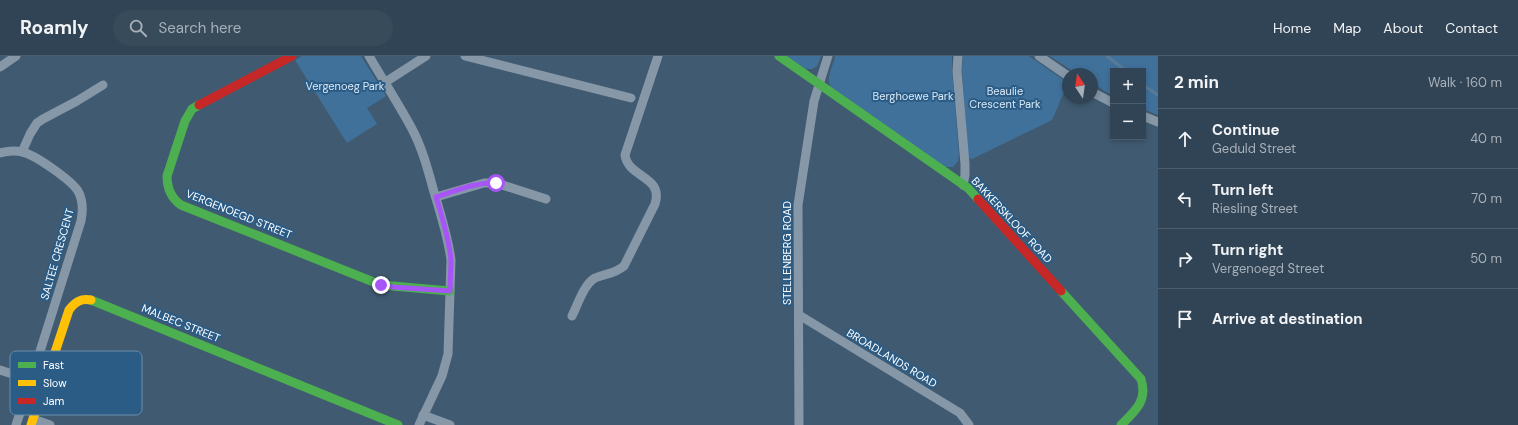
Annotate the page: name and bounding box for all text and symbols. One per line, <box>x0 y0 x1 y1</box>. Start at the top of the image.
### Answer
search box <box>113 10 393 46</box>
text: Roamly <box>20 15 89 40</box>
icon: search <box>127 17 149 39</box>
text: Search here <box>159 18 241 38</box>
text: Home <box>1273 19 1311 37</box>
text: Map <box>1333 19 1361 37</box>
text: About <box>1383 19 1423 37</box>
text: Contact <box>1445 19 1498 37</box>
north arrow <box>1062 68 1098 104</box>
map controls <box>1110 68 1146 140</box>
button: + <box>1110 68 1146 104</box>
text: 2 min <box>1174 71 1219 93</box>
text: Walk · 160 m <box>1428 74 1502 91</box>
park label: Vergenoeg Park <box>306 79 385 93</box>
park label: Beaulie Crescent Park <box>969 84 1041 111</box>
park label: Berghoewe Park <box>873 89 954 103</box>
button: − <box>1110 104 1146 140</box>
text: Continue <box>1212 120 1280 140</box>
icon: ahead <box>1174 128 1196 150</box>
text: 40 m <box>1470 130 1502 147</box>
text: Geduld Street <box>1212 140 1296 157</box>
route start <box>487 174 505 192</box>
street label: BAKKERSKLOOF ROAD <box>969 174 1056 266</box>
text: Turn left <box>1212 180 1273 200</box>
street label: VERGENOEGD STREET <box>184 186 294 242</box>
icon: left <box>1174 188 1196 210</box>
text: 70 m <box>1471 190 1502 207</box>
text: Riesling Street <box>1212 200 1298 217</box>
street label: STELLENBERG ROAD <box>780 201 794 305</box>
street label: SALTEE CRESCENT <box>37 207 77 301</box>
text: Turn right <box>1212 240 1283 260</box>
icon: right <box>1174 248 1196 270</box>
text: 50 m <box>1470 250 1502 267</box>
text: Vergenoegd Street <box>1212 260 1324 277</box>
route end <box>372 276 390 294</box>
street label: MALBEC STREET <box>140 301 222 345</box>
icon: arrive <box>1174 308 1196 330</box>
text: Arrive at destination <box>1212 309 1363 329</box>
street label: BROADLANDS ROAD <box>844 325 940 391</box>
legend <box>10 351 142 415</box>
text: Fast <box>43 358 64 372</box>
text: Slow <box>43 376 67 390</box>
text: Jam <box>43 394 64 408</box>

